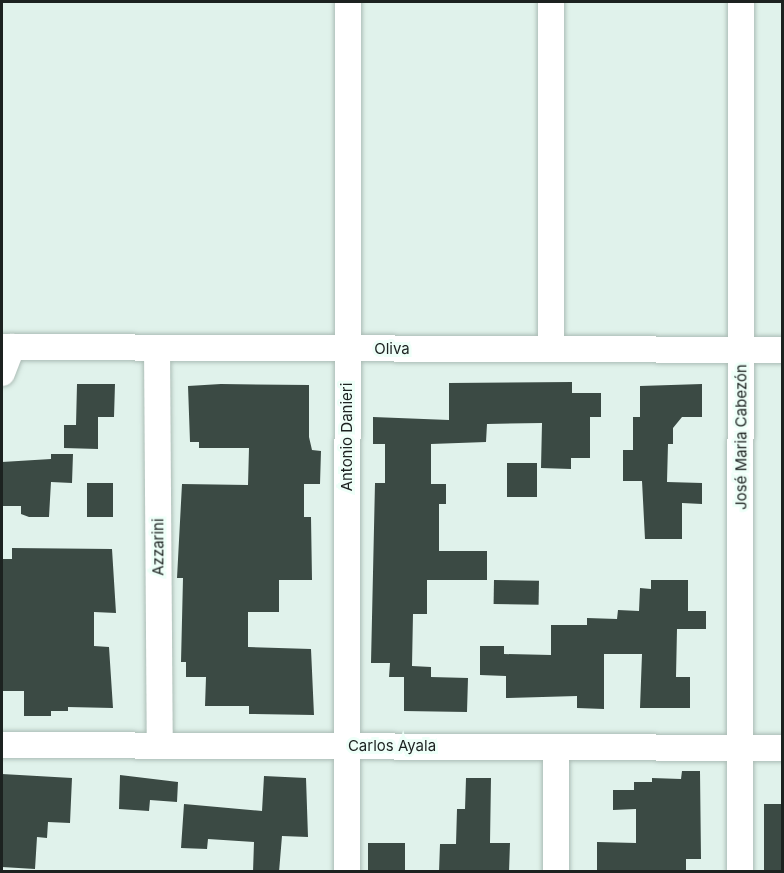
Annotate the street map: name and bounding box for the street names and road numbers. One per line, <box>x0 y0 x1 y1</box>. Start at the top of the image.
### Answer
street label: Oliva <box>374 340 410 358</box>
street label: José Maria Cabezón <box>732 364 750 510</box>
street label: Antonio Danieri <box>338 383 356 491</box>
street label: Azzarini <box>149 518 167 576</box>
street label: Carlos Ayala <box>348 737 436 755</box>

